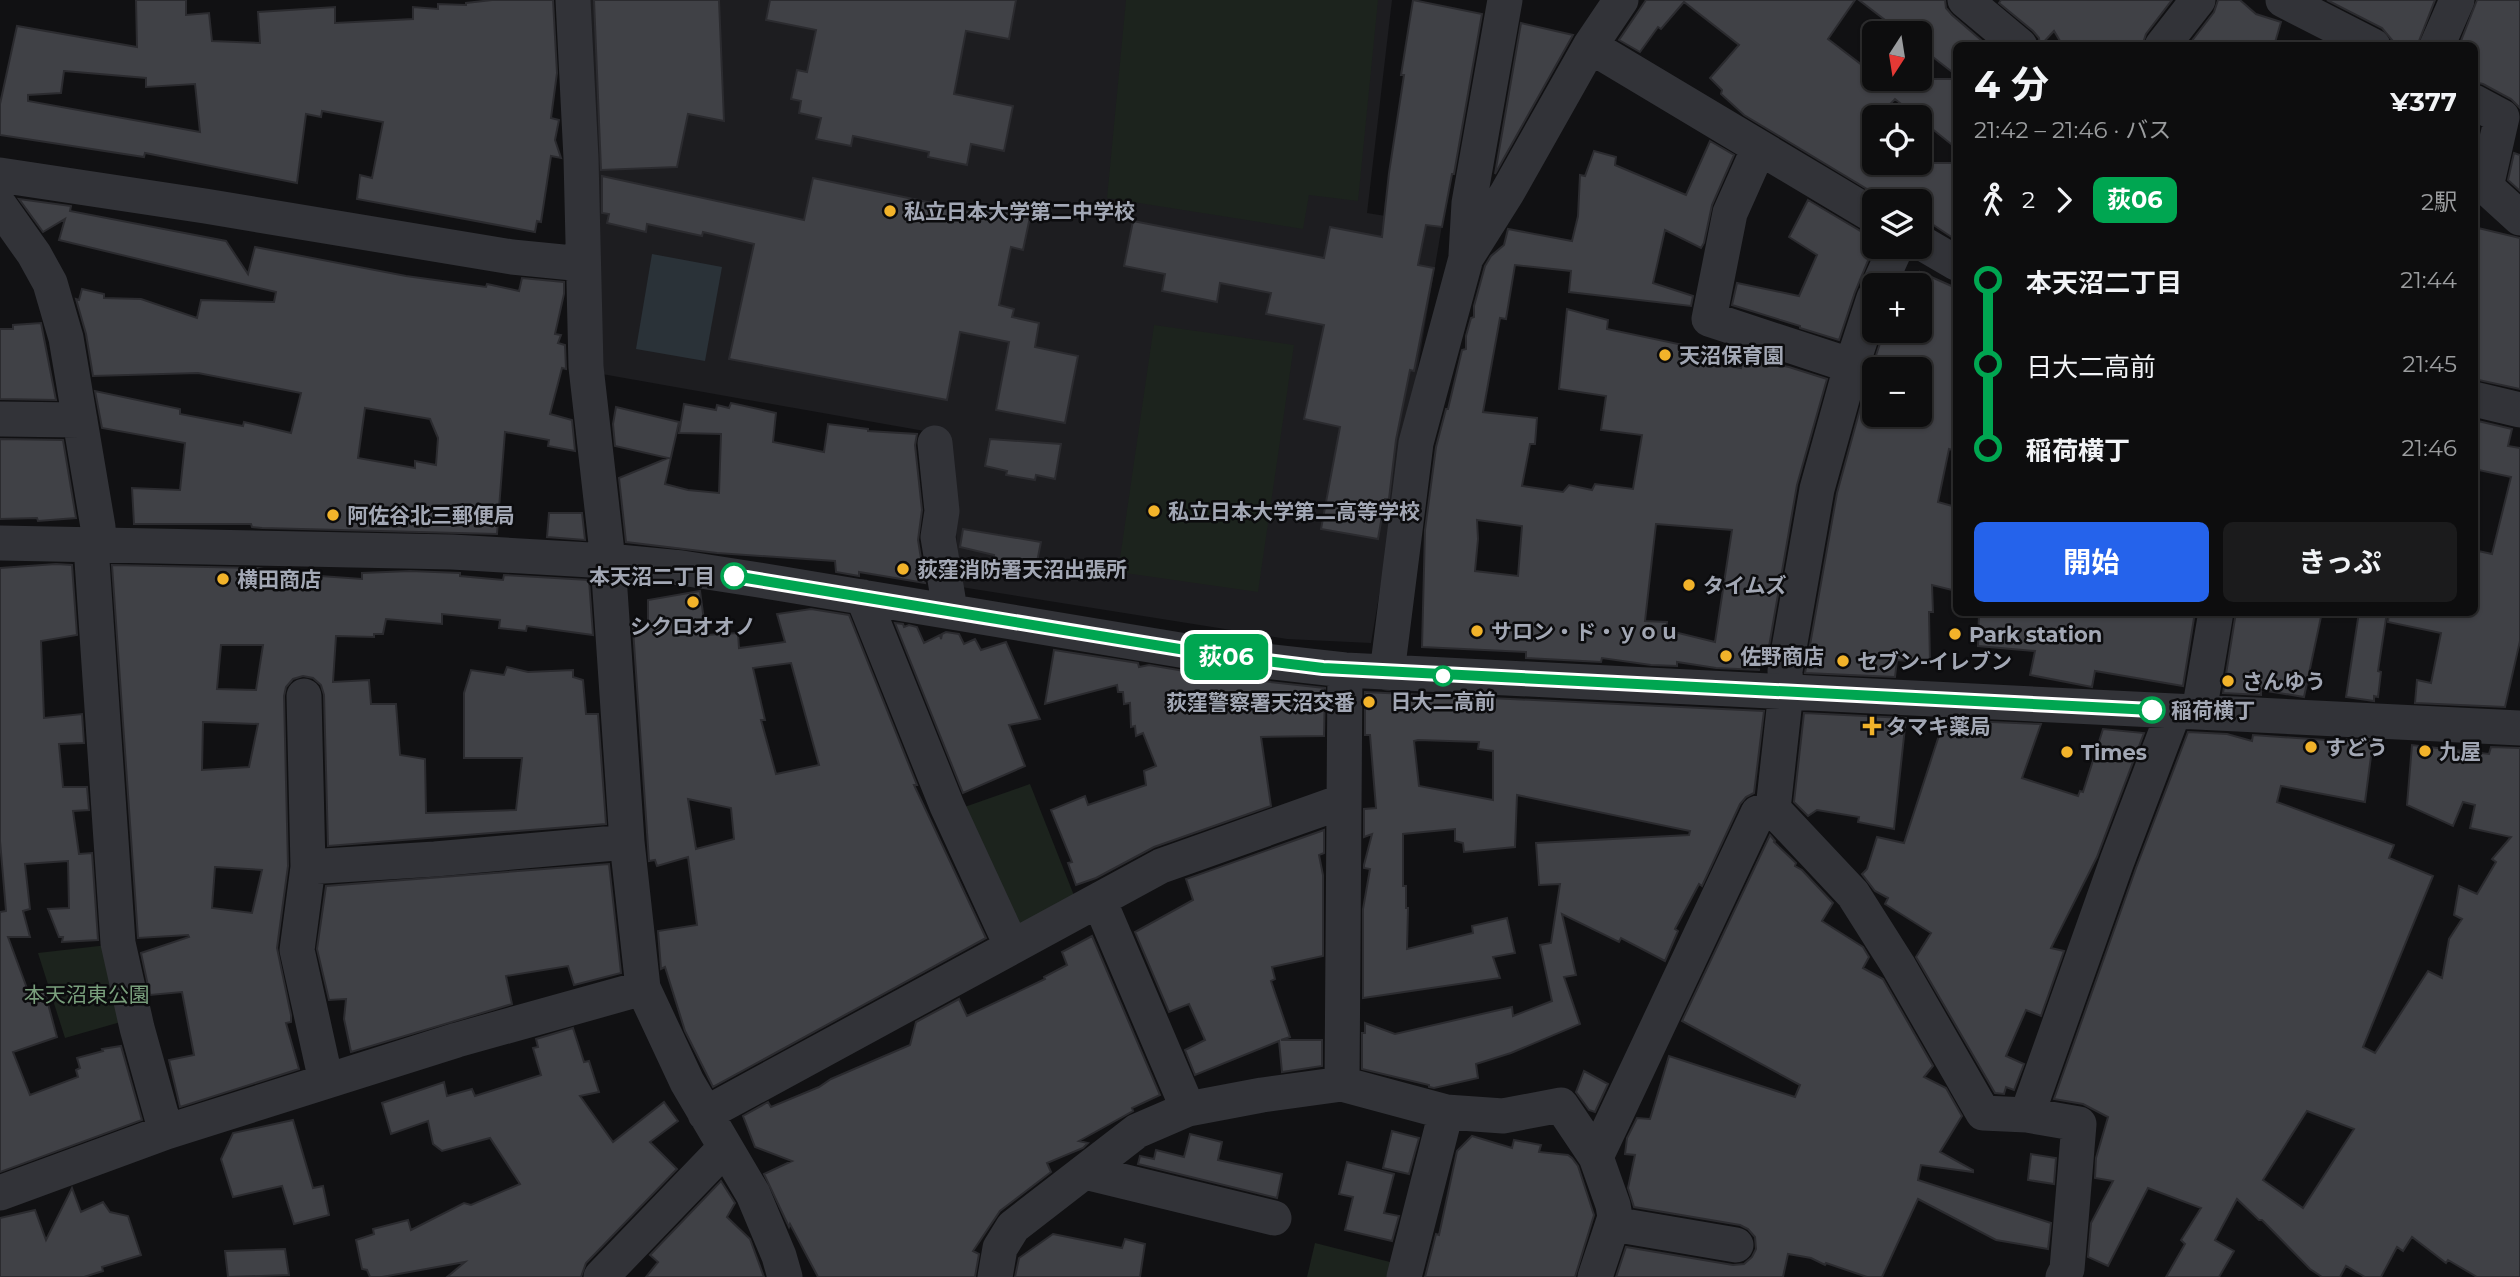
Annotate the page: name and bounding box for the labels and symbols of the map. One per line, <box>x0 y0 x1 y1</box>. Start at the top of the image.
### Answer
north arrow <box>1862 21 1932 91</box>
place label: 私立日本大学第二中学校 <box>904 199 1135 224</box>
marker: 私立日本大学第二中学校 <box>882 203 898 219</box>
place label: 天沼保育園 <box>1679 343 1784 368</box>
marker: 天沼保育園 <box>1657 347 1673 363</box>
place label: 私立日本大学第二高等学校 <box>1168 499 1420 524</box>
place label: 阿佐谷北三郵便局 <box>347 503 515 528</box>
marker: 私立日本大学第二高等学校 <box>1146 503 1162 519</box>
marker: 阿佐谷北三郵便局 <box>325 507 341 523</box>
place label: 荻窪消防署天沼出張所 <box>917 557 1127 582</box>
marker: 荻窪消防署天沼出張所 <box>895 561 911 577</box>
marker: 本天沼二丁目 <box>721 563 747 589</box>
place label: 本天沼二丁目 <box>589 564 715 589</box>
place label: 横田商店 <box>237 567 321 592</box>
marker: 横田商店 <box>215 571 231 587</box>
place label: タイムズ <box>1703 573 1787 598</box>
marker: タイムズ <box>1681 577 1697 593</box>
marker: シクロオオノ <box>685 594 701 610</box>
place label: シクロオオノ <box>630 614 756 639</box>
place label: サロン・ド・ｙｏｕ <box>1491 619 1680 644</box>
place label: Park station <box>1969 622 2102 647</box>
marker: サロン・ド・ｙｏｕ <box>1469 623 1485 639</box>
marker: Park station <box>1947 626 1963 642</box>
line badge: 荻06 <box>1186 634 1266 680</box>
place label: 佐野商店 <box>1740 644 1824 669</box>
marker: 佐野商店 <box>1718 648 1734 664</box>
place label: セブン-イレブン <box>1857 649 2012 674</box>
marker: セブン-イレブン <box>1835 653 1851 669</box>
marker: 日大二高前 <box>1433 666 1453 686</box>
place label: さんゆう <box>2242 669 2326 694</box>
marker: さんゆう <box>2220 673 2236 689</box>
place label: 日大二高前 <box>1391 689 1496 714</box>
place label: 荻窪警察署天沼交番 <box>1166 690 1355 715</box>
marker: 荻窪警察署天沼交番 <box>1361 694 1377 710</box>
marker: 稲荷横丁 <box>2139 697 2165 723</box>
place label: 稲荷横丁 <box>2171 698 2255 723</box>
place label: タマキ薬局 <box>1886 714 1991 739</box>
marker: タマキ薬局 <box>1864 718 1880 734</box>
place label: すどう <box>2325 735 2388 760</box>
marker: すどう <box>2303 739 2319 755</box>
place label: 九屋 <box>2439 739 2481 764</box>
place label: Times <box>2081 740 2147 765</box>
marker: 九屋 <box>2417 743 2433 759</box>
marker: Times <box>2059 744 2075 760</box>
park label: 本天沼東公園 <box>24 982 150 1007</box>

